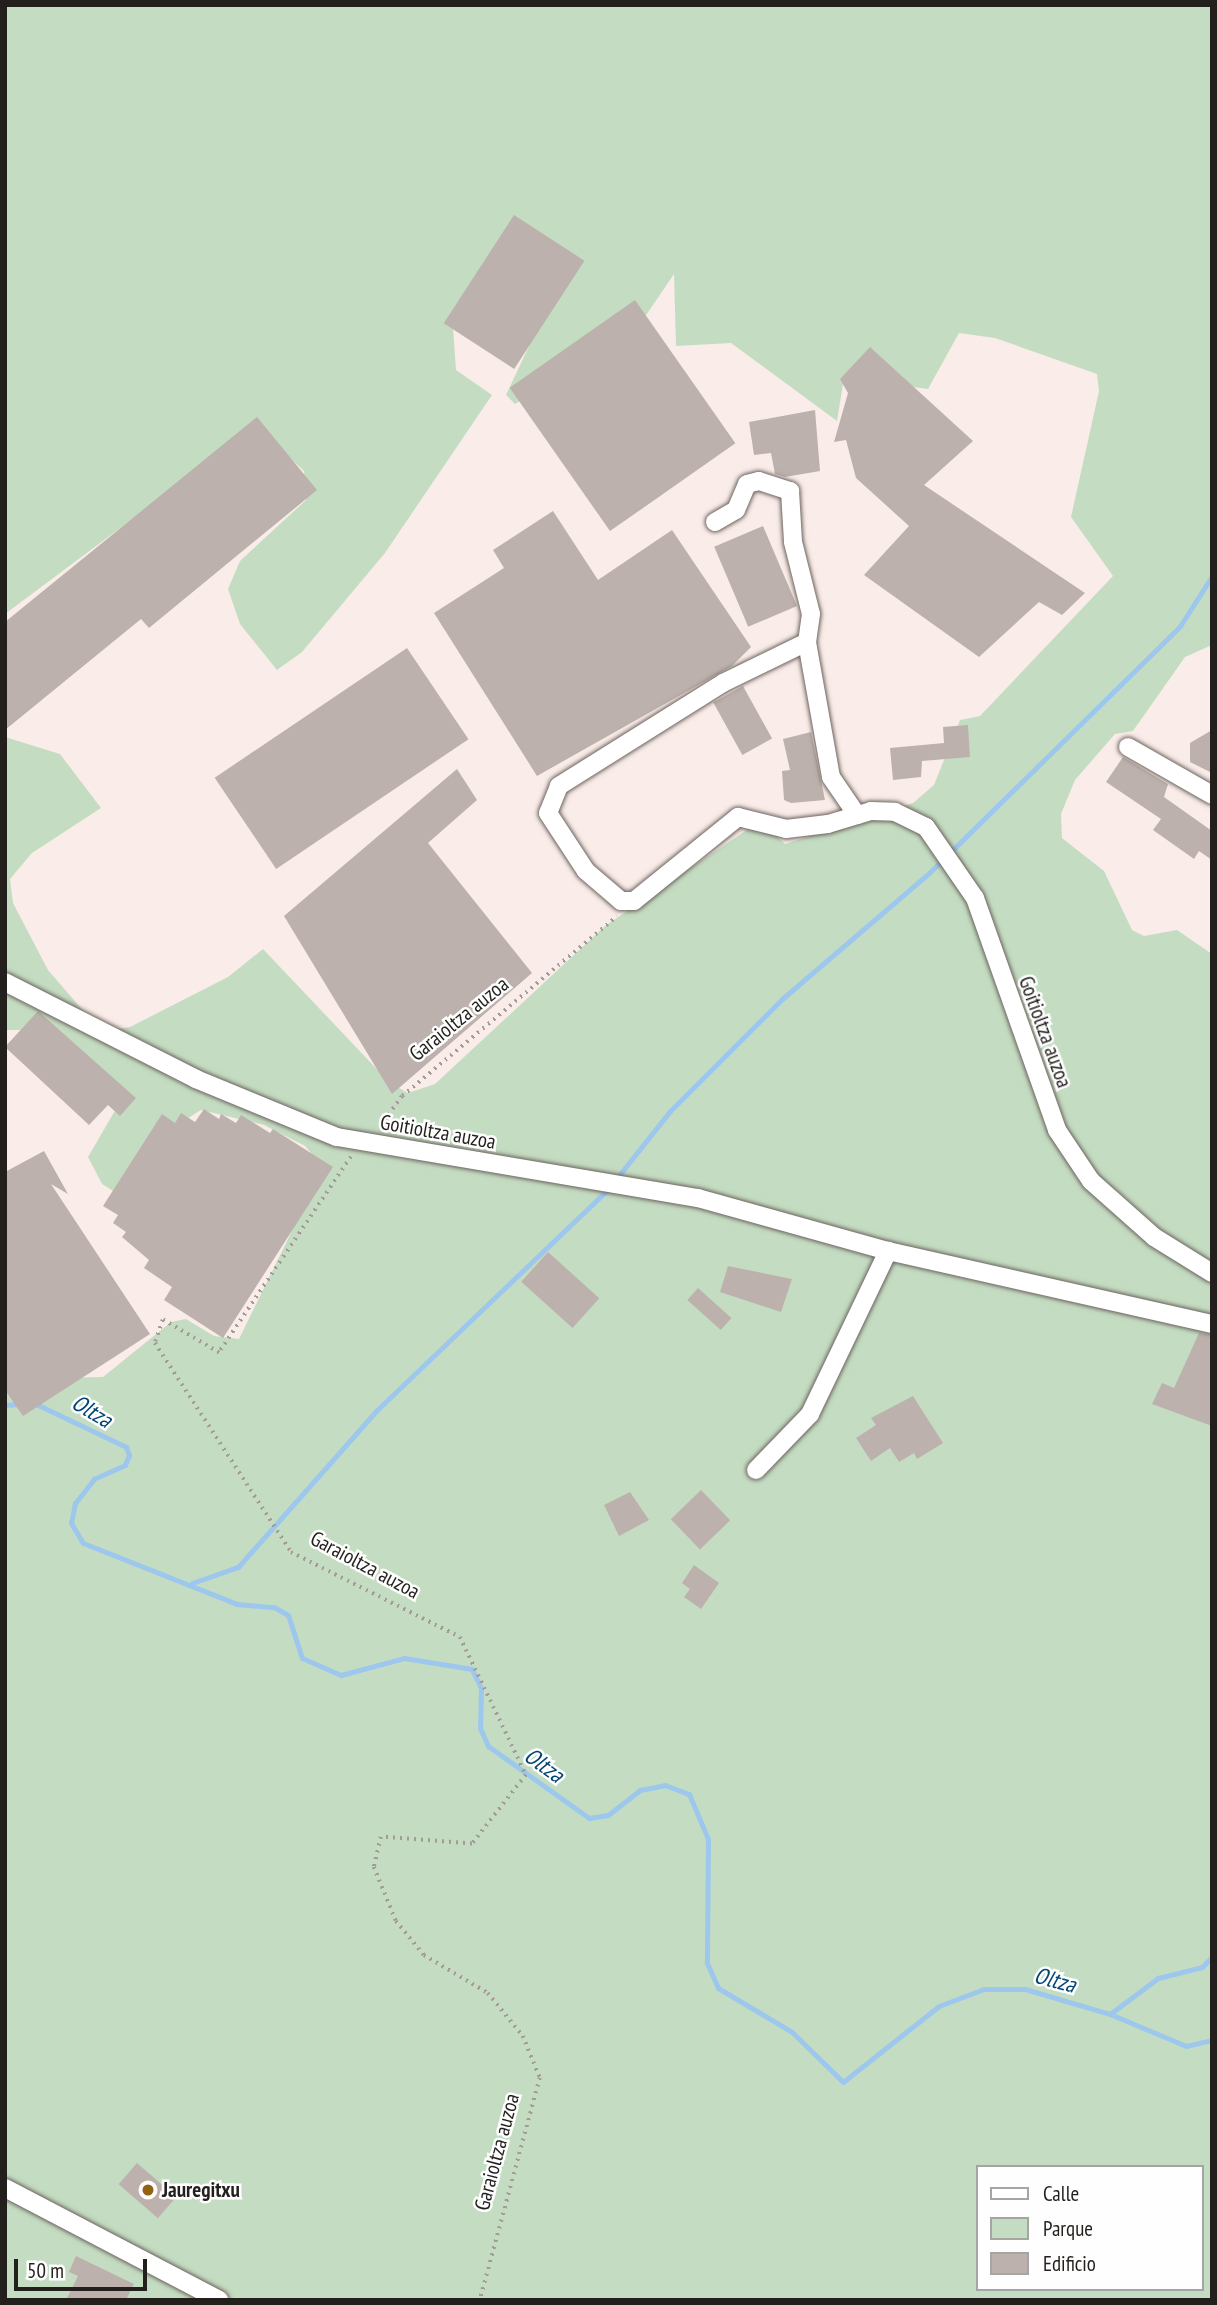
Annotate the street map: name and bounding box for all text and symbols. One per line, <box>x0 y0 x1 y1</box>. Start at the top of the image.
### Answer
street label: Garaioltza auzoa <box>404 971 514 1067</box>
street label: Goitioltza auzoa <box>1013 973 1077 1091</box>
street label: Goitioltza auzoa <box>378 1109 498 1155</box>
water label: Oltza <box>67 1388 117 1434</box>
street label: Garaioltza auzoa <box>306 1526 424 1604</box>
water label: Oltza <box>519 1742 569 1788</box>
water label: Oltza <box>1031 1961 1079 1999</box>
street label: Garaioltza auzoa <box>469 2091 525 2213</box>
legend <box>976 2165 1203 2291</box>
place label: Jauregitxu <box>162 2177 240 2203</box>
text: Calle <box>1043 2180 1079 2207</box>
marker: Jauregitxu <box>140 2182 156 2198</box>
text: Parque <box>1043 2215 1093 2242</box>
scale bar <box>18 2246 150 2290</box>
text: Edificio <box>1043 2250 1096 2277</box>
text: 50 m <box>27 2257 64 2284</box>

